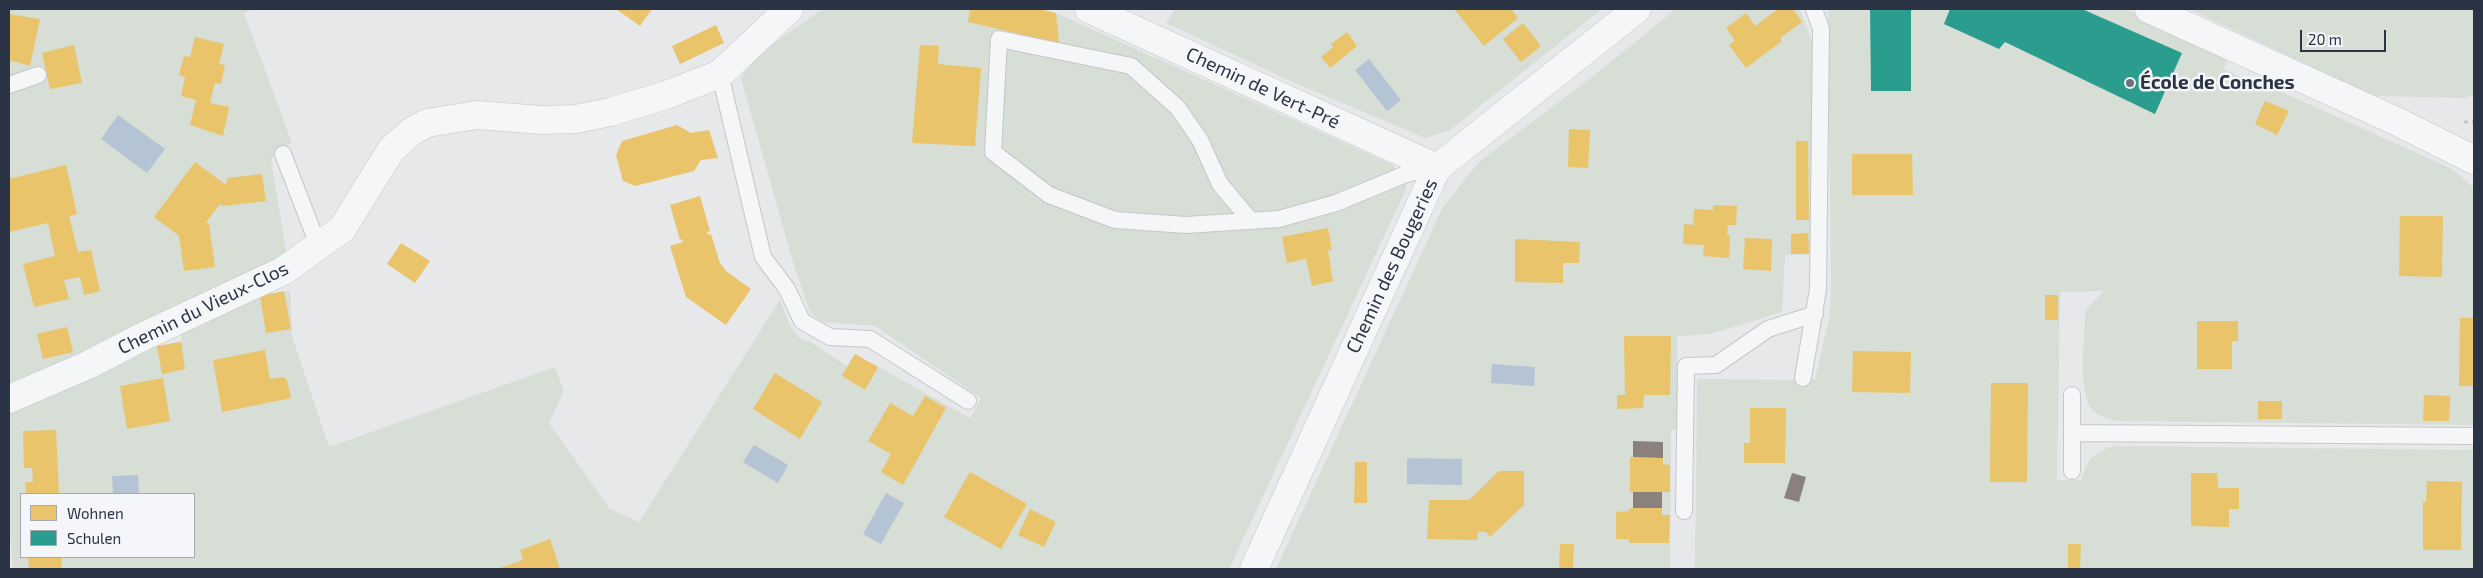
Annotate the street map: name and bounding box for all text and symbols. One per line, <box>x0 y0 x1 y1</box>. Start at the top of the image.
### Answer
scale bar <box>2303 20 2389 52</box>
text: 20 m <box>2308 30 2342 48</box>
street label: Chemin de Vert-Pré <box>1182 42 1344 134</box>
place label: École de Conches <box>2140 72 2295 94</box>
marker: École de Conches <box>2124 77 2136 89</box>
street label: Chemin des Bougeries <box>1342 175 1442 357</box>
street label: Chemin du Vieux-Clos <box>114 257 292 359</box>
legend <box>20 493 195 558</box>
text: Wohnen <box>67 504 124 522</box>
text: Schulen <box>67 529 121 547</box>

